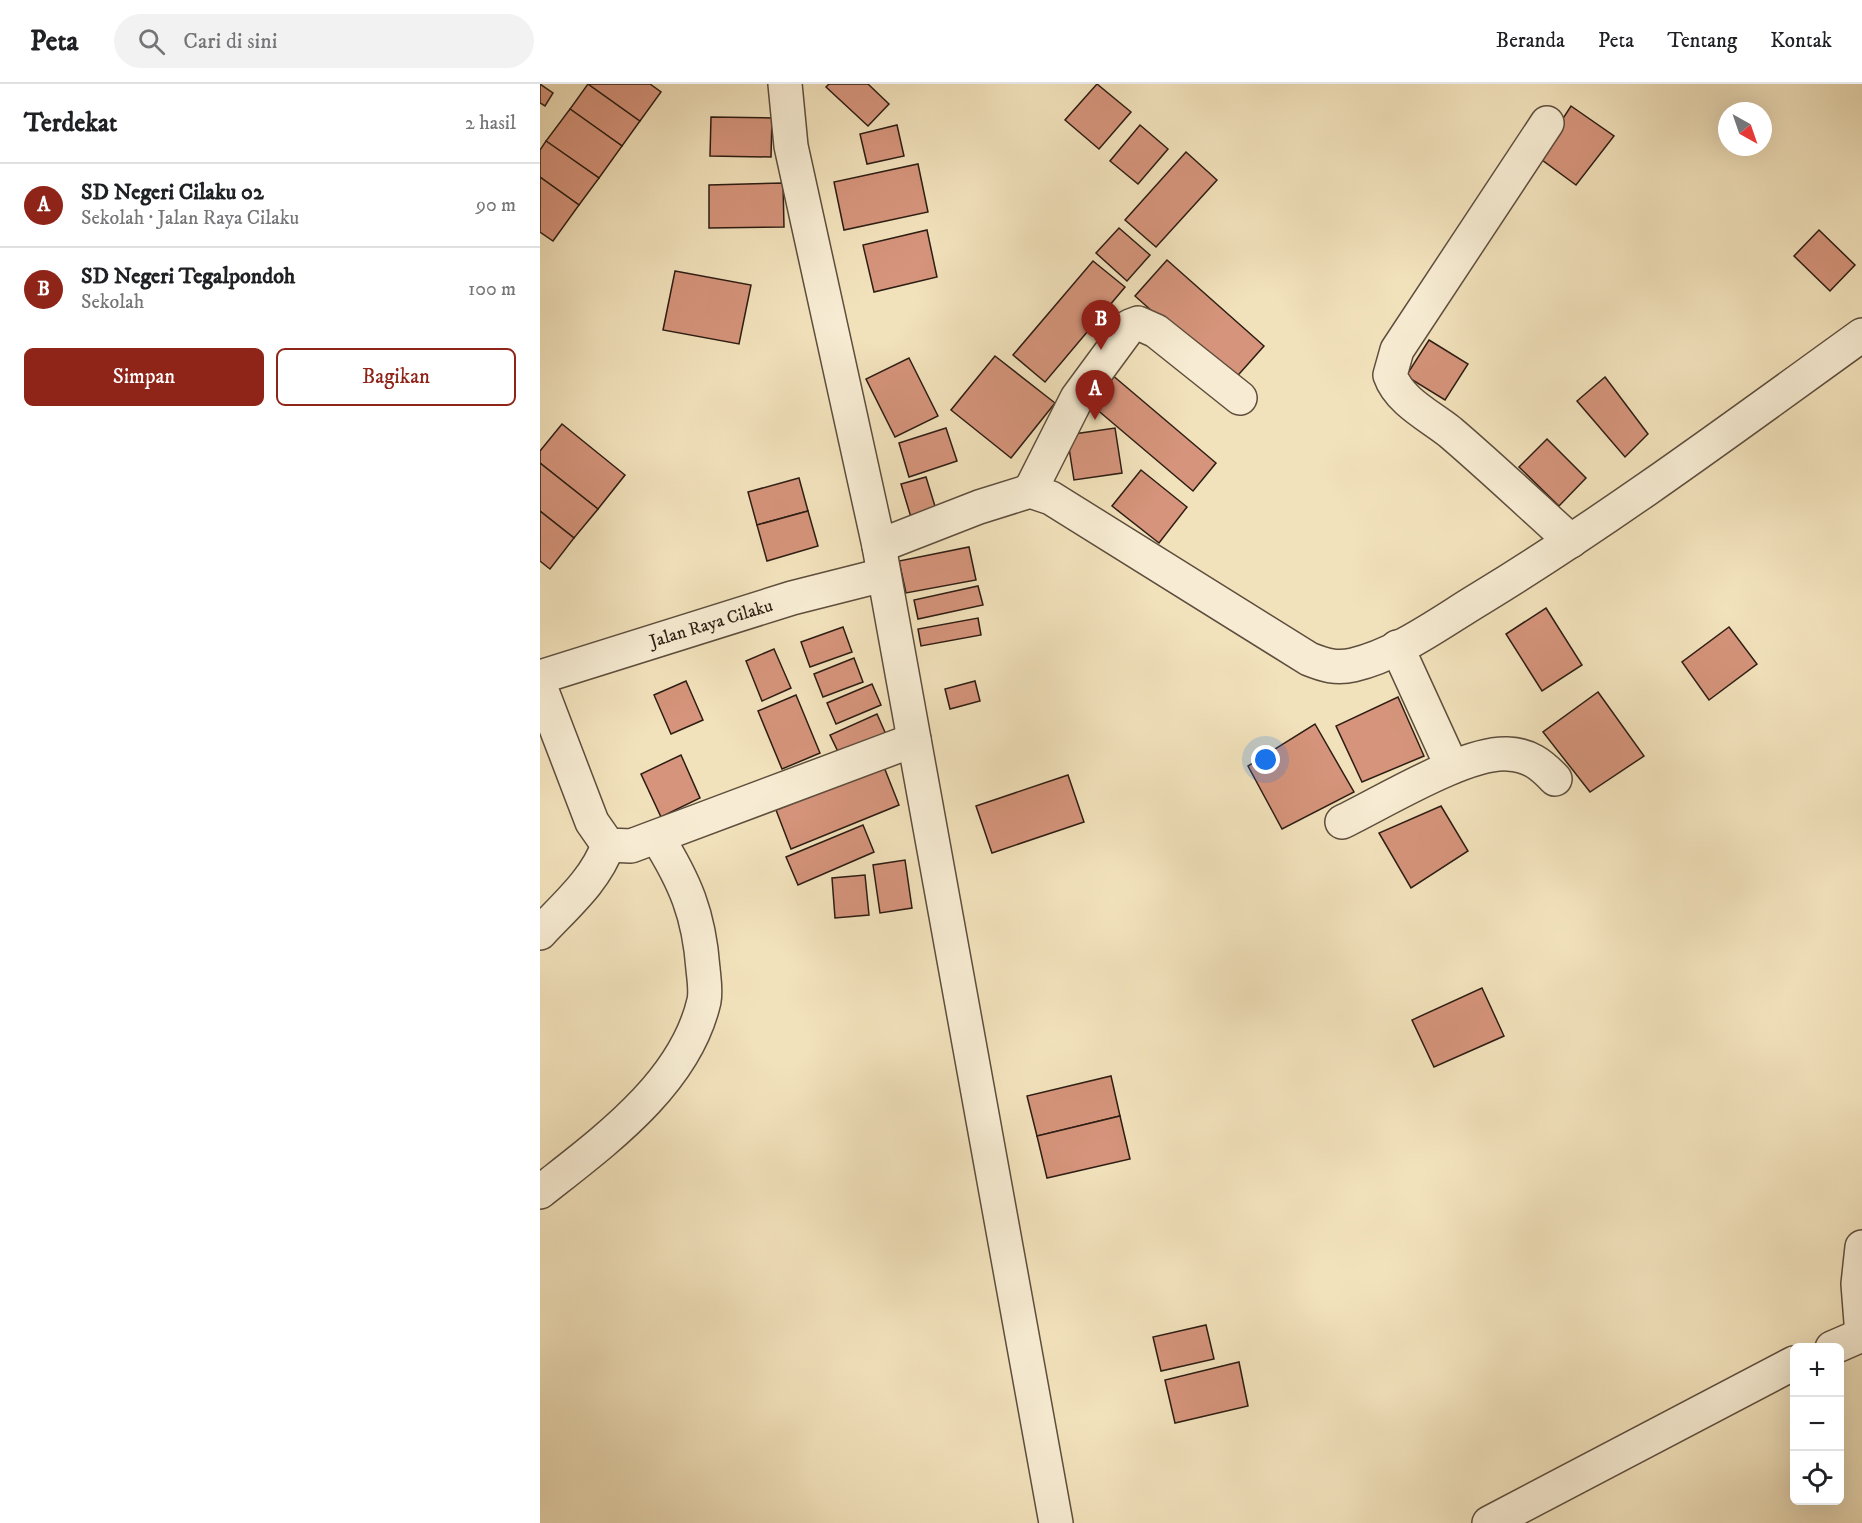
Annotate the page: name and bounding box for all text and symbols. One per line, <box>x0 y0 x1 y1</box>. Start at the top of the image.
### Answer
search box <box>114 14 534 68</box>
text: Peta <box>30 24 78 59</box>
icon: search <box>135 25 168 58</box>
text: Cari di sini <box>183 28 277 55</box>
text: Beranda <box>1496 28 1565 54</box>
text: Peta <box>1598 28 1634 54</box>
text: Tentang <box>1667 28 1737 54</box>
text: Kontak <box>1770 28 1832 54</box>
north arrow <box>1718 102 1772 156</box>
text: Terdekat <box>24 107 117 140</box>
text: 2 hasil <box>465 111 516 136</box>
text: SD Negeri Cilaku 02 <box>81 179 264 206</box>
text: A <box>37 193 50 218</box>
text: 90 m <box>476 193 516 218</box>
text: Sekolah · Jalan Raya Cilaku <box>81 206 299 231</box>
text: SD Negeri Tegalpondoh <box>81 263 295 290</box>
text: B <box>37 277 50 302</box>
text: 100 m <box>468 277 516 302</box>
text: Sekolah <box>81 290 144 315</box>
pin: B <box>1082 300 1120 350</box>
button: Simpan <box>24 348 264 406</box>
button: Bagikan <box>276 348 516 406</box>
pin: A <box>1076 370 1114 420</box>
street label: Jalan Raya Cilaku <box>645 595 776 654</box>
your location <box>1251 745 1280 774</box>
map controls <box>1790 1343 1844 1505</box>
button: + <box>1790 1343 1844 1397</box>
button: − <box>1790 1397 1844 1451</box>
button: locate <box>1790 1451 1844 1505</box>

